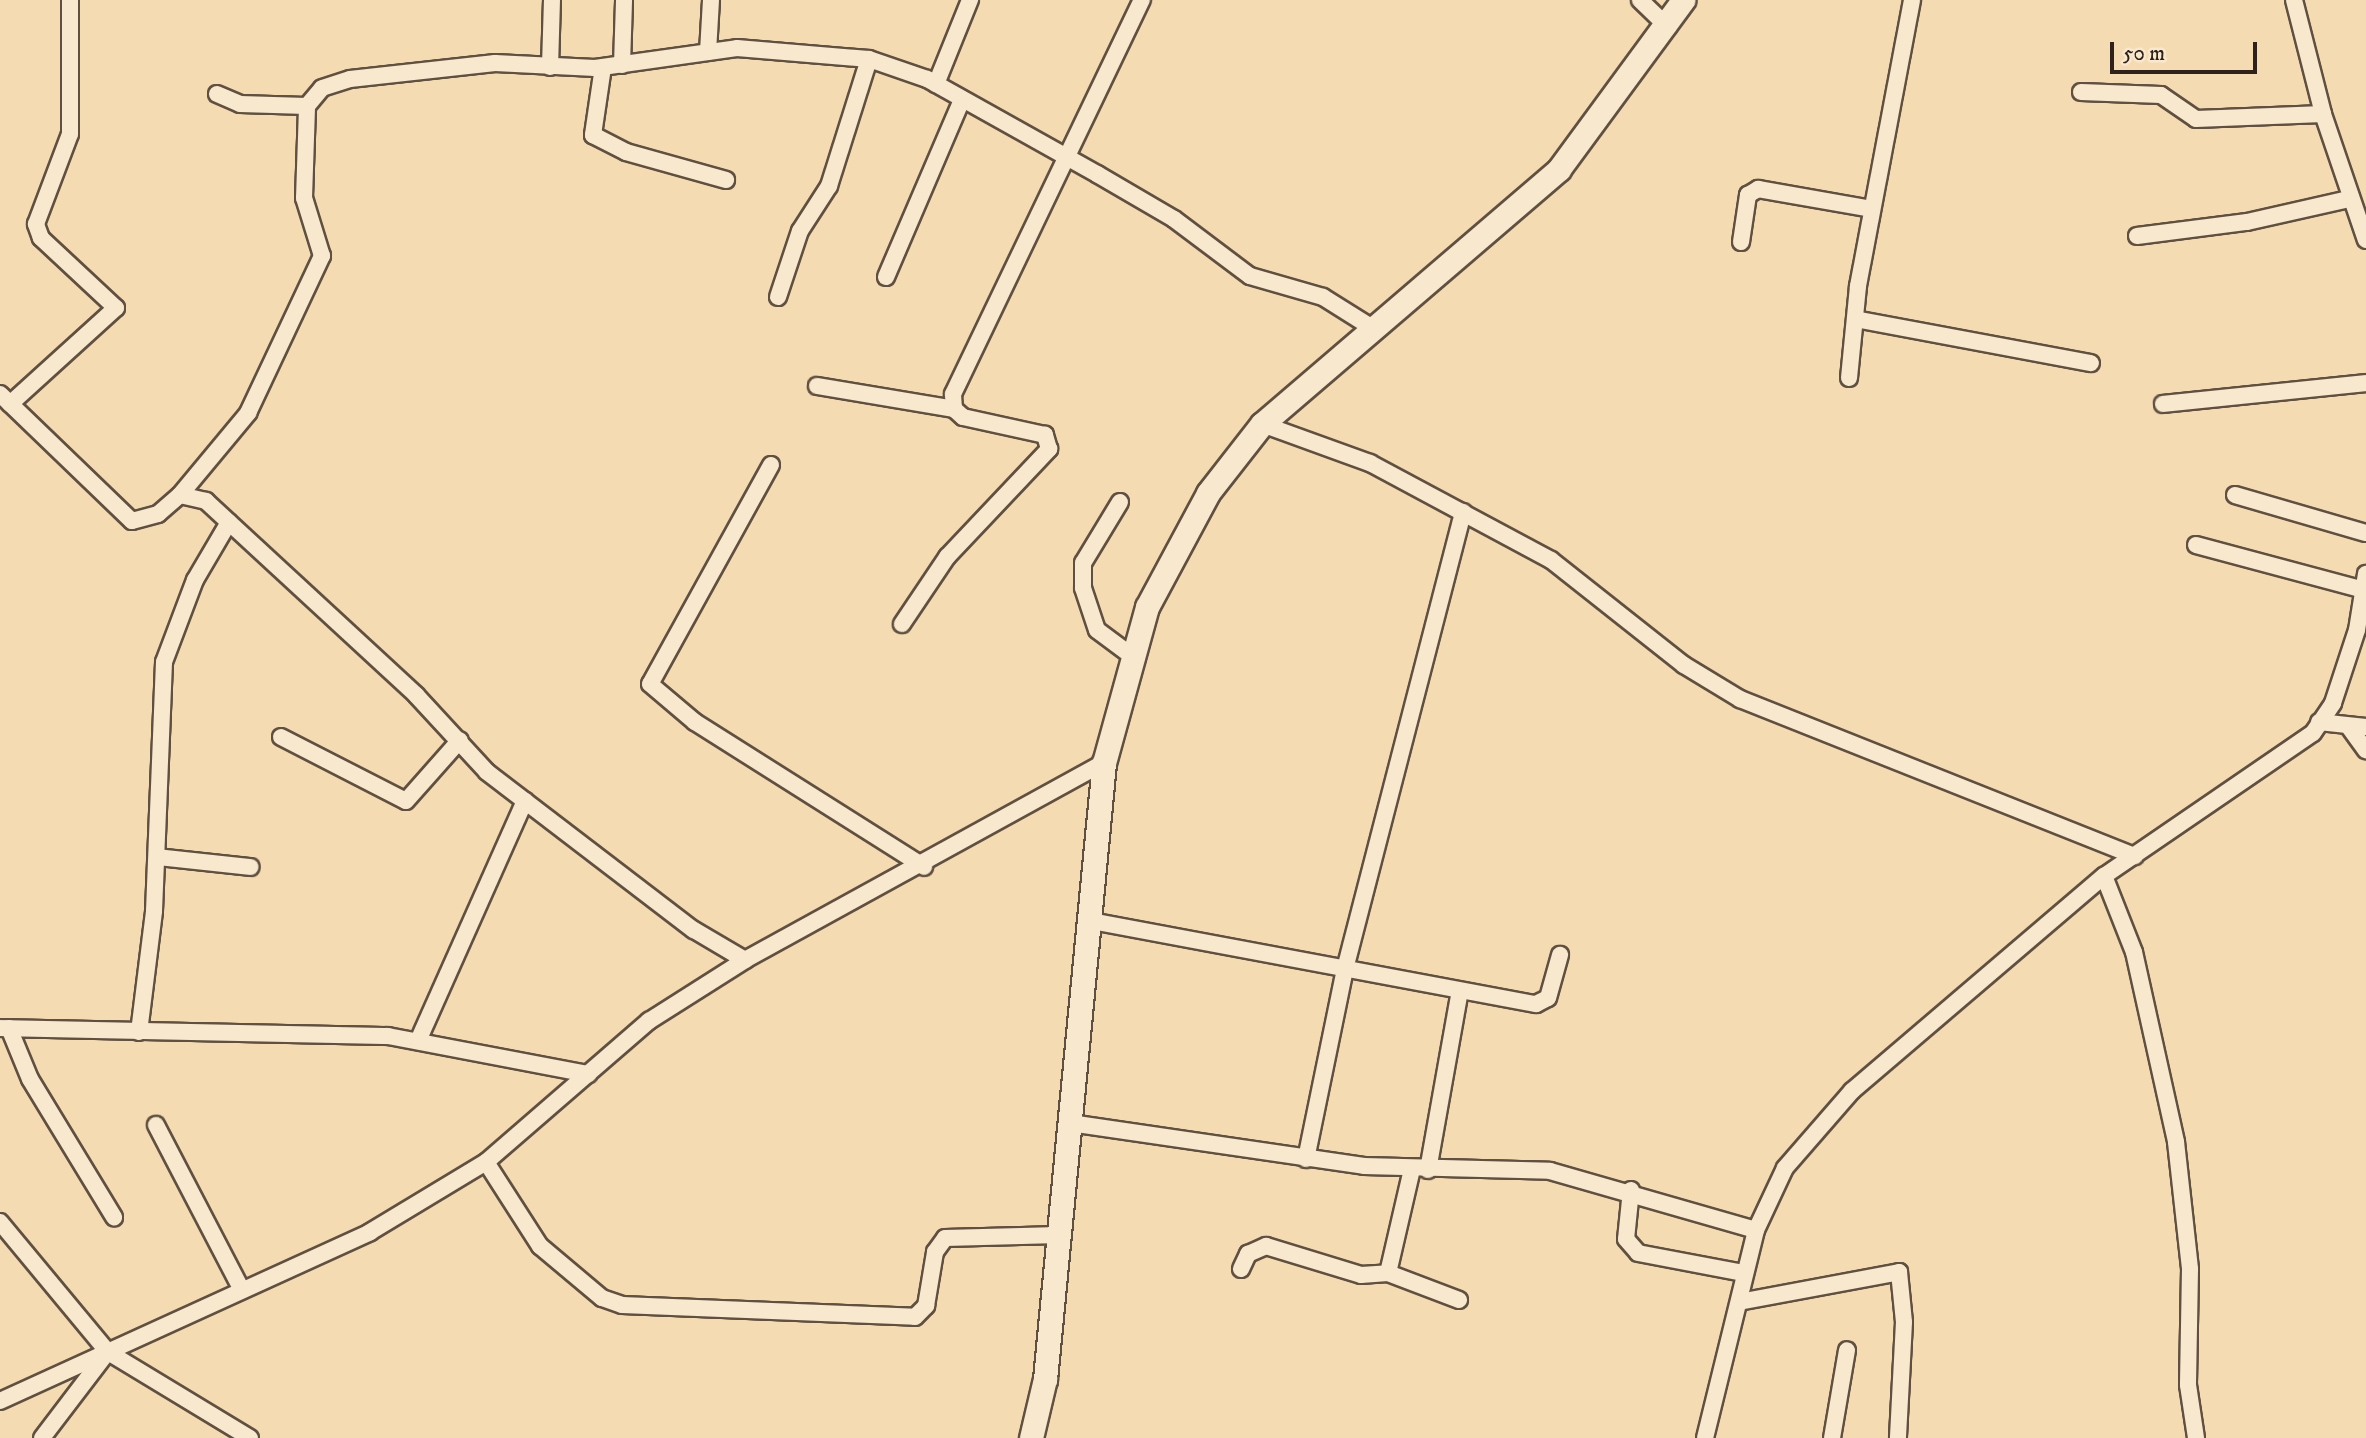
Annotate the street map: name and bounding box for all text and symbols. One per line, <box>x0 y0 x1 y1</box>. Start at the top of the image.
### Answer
scale bar <box>2114 28 2261 72</box>
text: 50 m <box>2123 41 2165 67</box>

